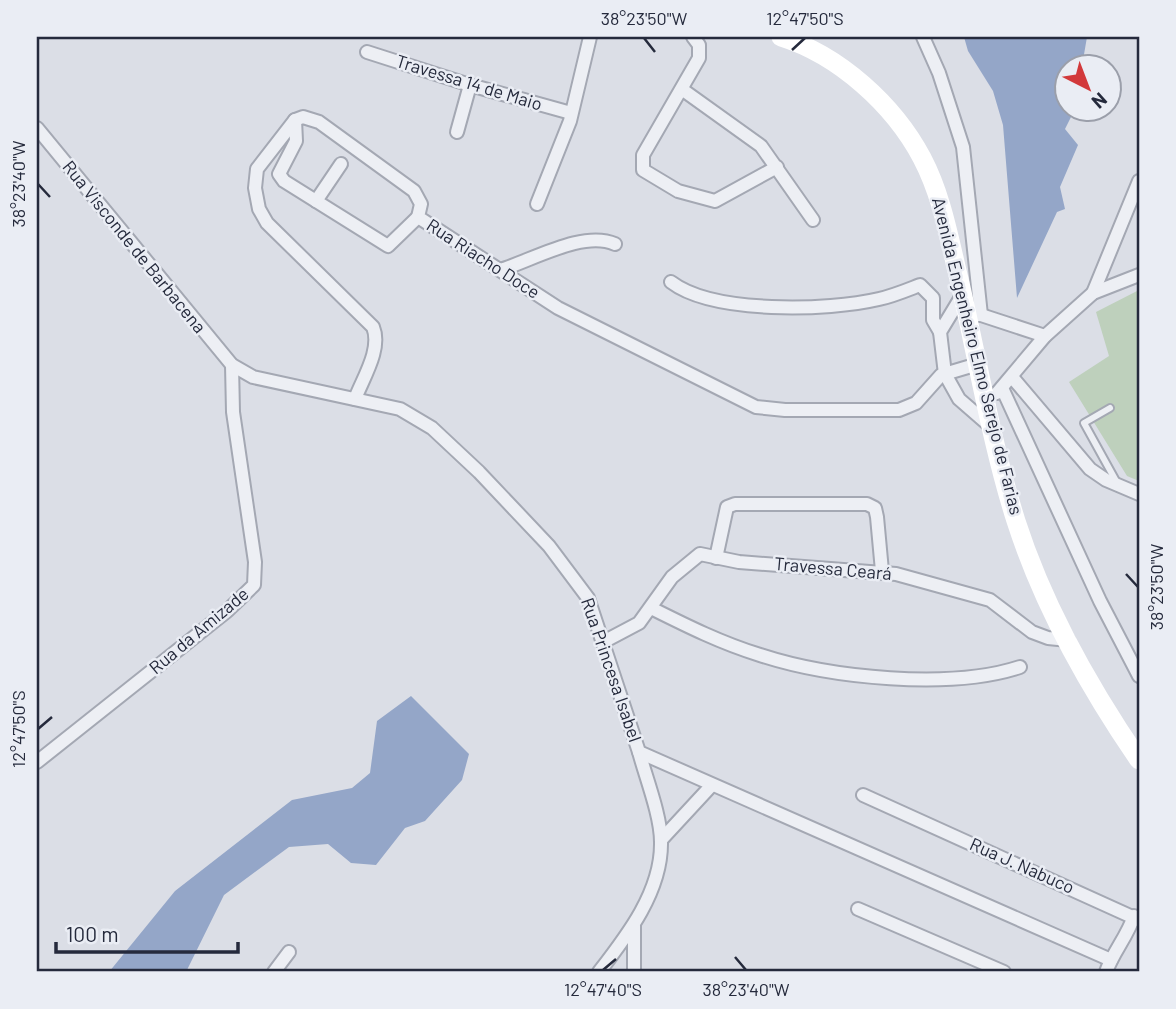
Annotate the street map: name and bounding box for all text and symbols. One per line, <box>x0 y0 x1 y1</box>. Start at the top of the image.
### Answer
text: 38°23'50"W <box>601 7 688 29</box>
text: 12°47'50"S <box>766 7 844 29</box>
street label: Travessa 14 de Maio <box>394 49 545 115</box>
north arrow <box>1054 52 1124 122</box>
text: N <box>1087 88 1112 114</box>
text: 38°23'40"W <box>7 140 29 228</box>
street label: Rua Visconde de Barbacena <box>58 156 211 337</box>
street label: Avenida Engenheiro Elmo Serejo de Farias <box>928 195 1028 517</box>
street label: Rua Riacho Doce <box>423 213 544 303</box>
text: 38°23'50"W <box>1145 543 1167 630</box>
street label: Travessa Ceará <box>773 552 893 584</box>
street label: Rua da Amizade <box>144 582 253 678</box>
street label: Rua Princesa Isabel <box>577 595 647 745</box>
text: 12°47'50"S <box>7 690 29 768</box>
street label: Rua J. Nabuco <box>967 832 1078 898</box>
scale bar <box>56 911 238 955</box>
text: 100 m <box>66 921 119 946</box>
text: 12°47'40"S <box>564 978 642 1000</box>
text: 38°23'40"W <box>702 978 790 1000</box>

